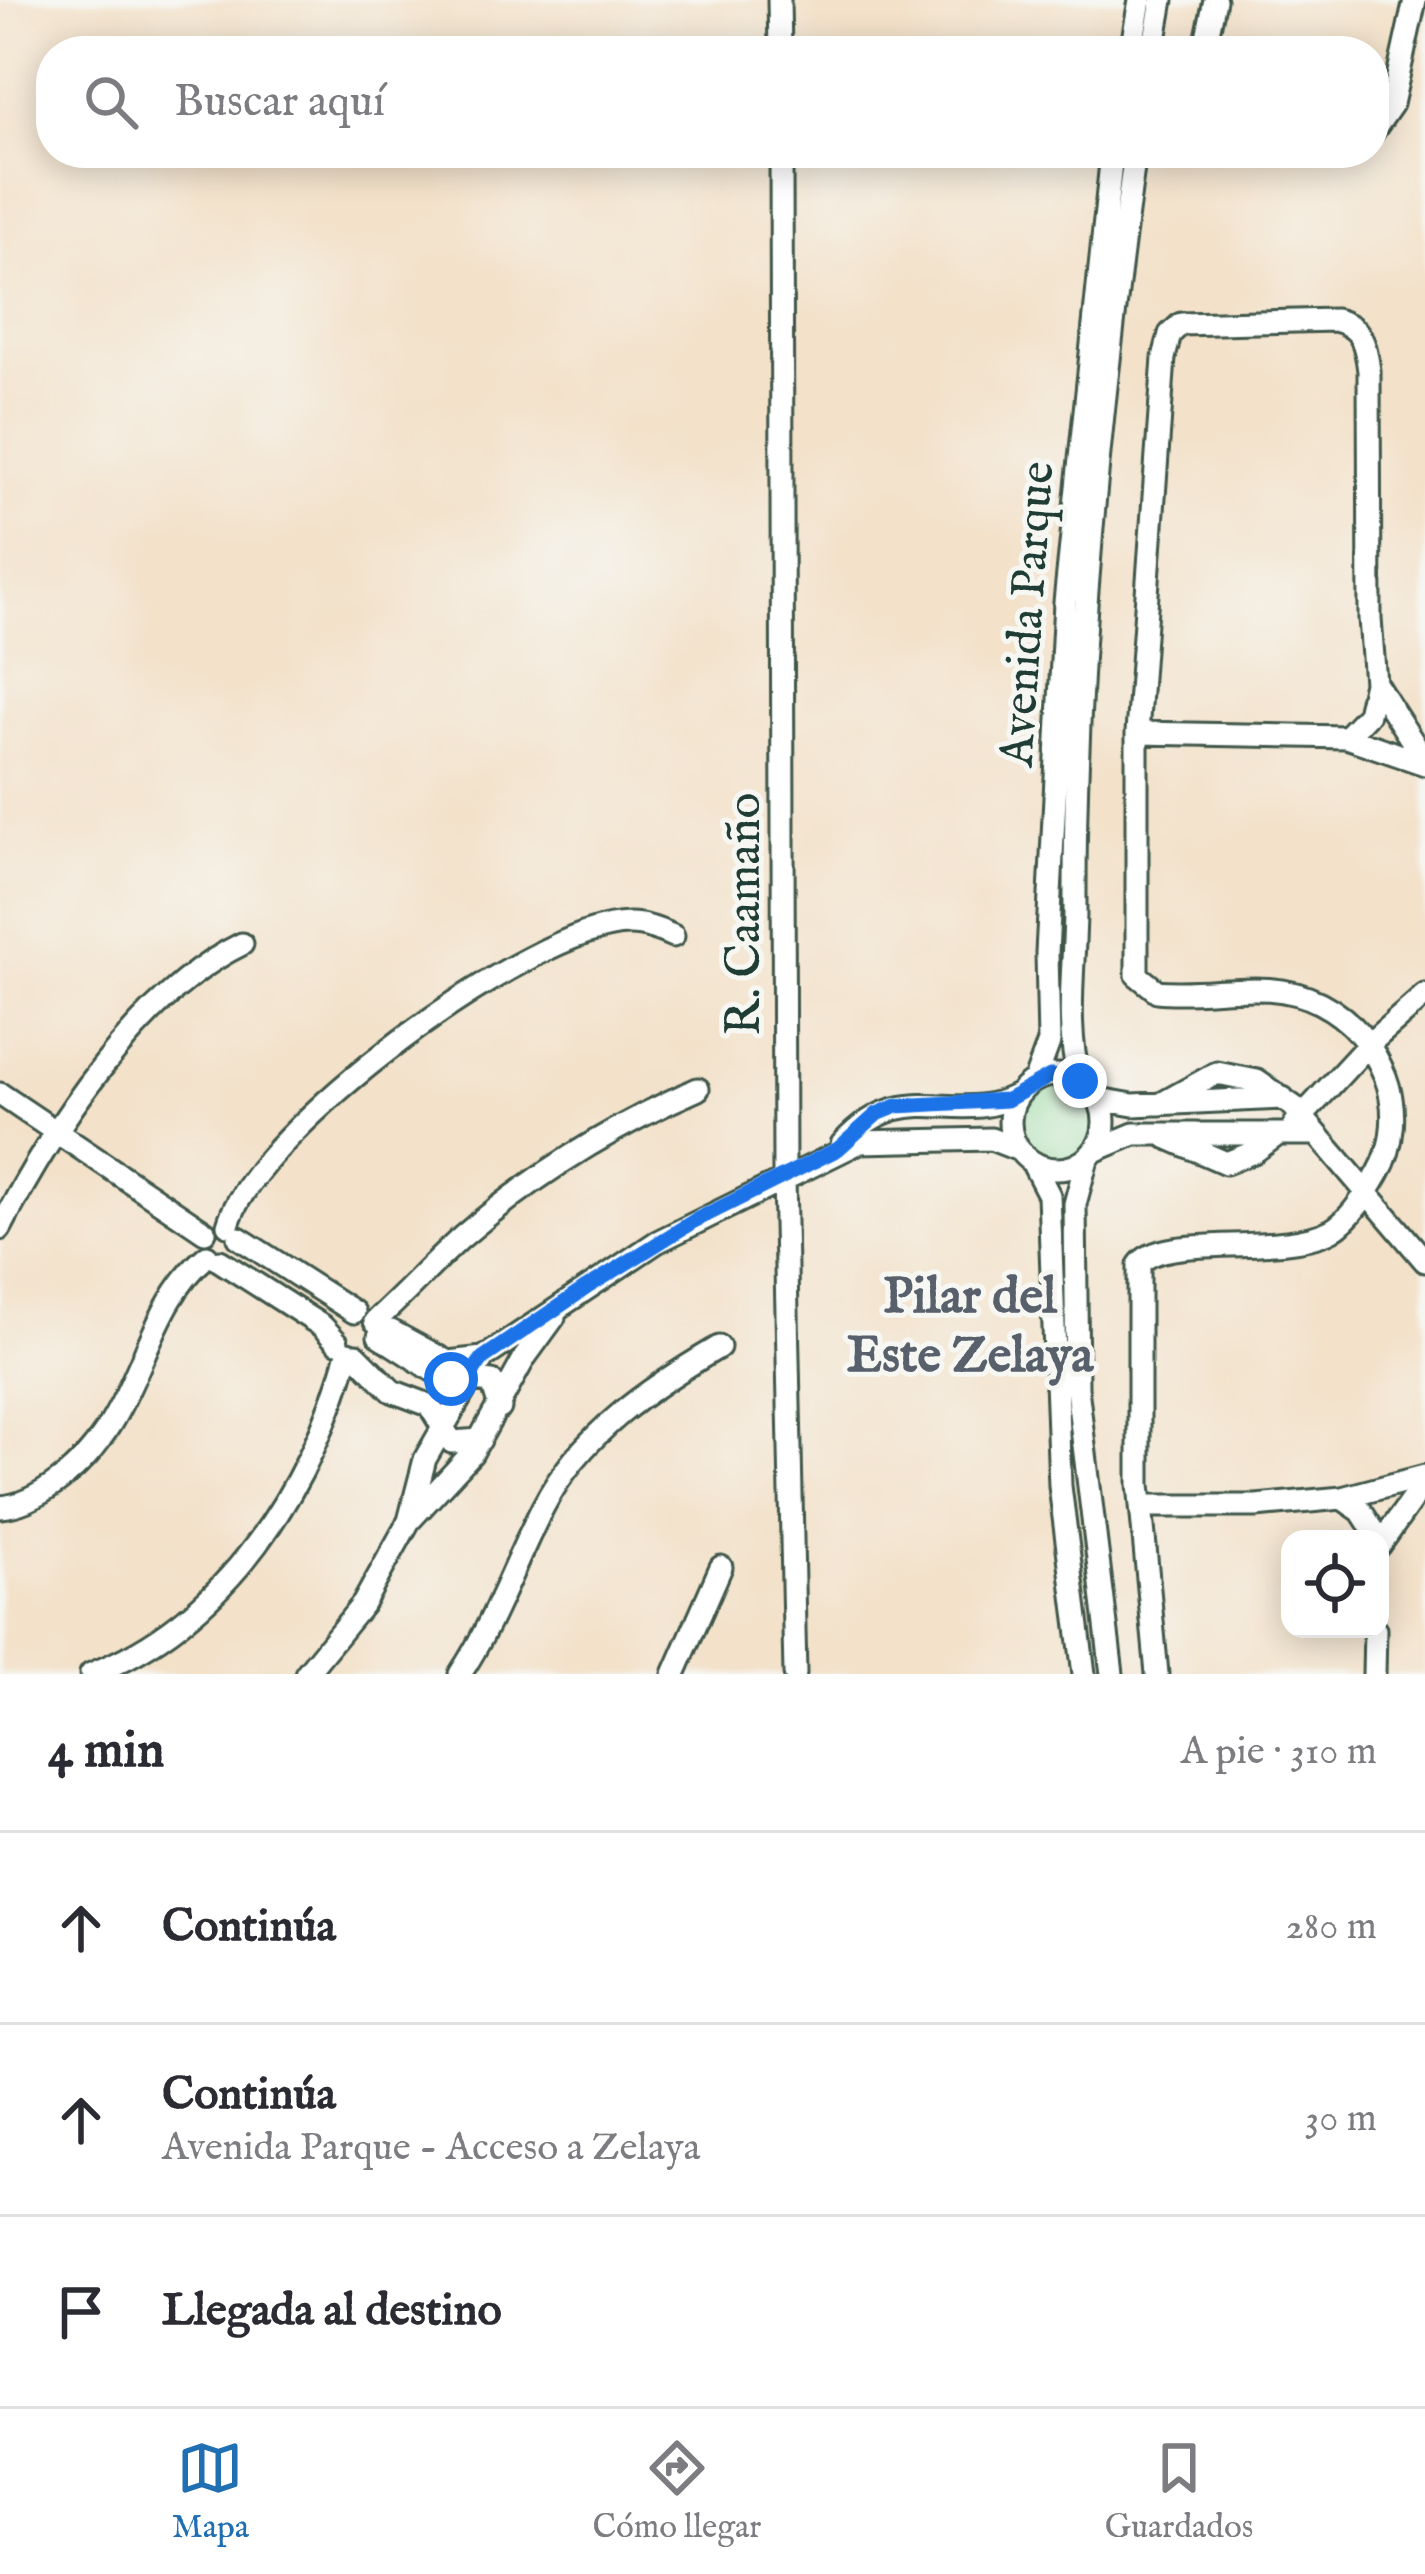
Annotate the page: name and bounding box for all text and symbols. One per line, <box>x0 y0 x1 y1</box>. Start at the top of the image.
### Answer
search box <box>36 36 1389 168</box>
icon: search <box>78 69 144 135</box>
text: Buscar aquí <box>174 74 385 131</box>
street label: Avenida Parque <box>988 460 1070 770</box>
street label: R. Caamaño <box>716 793 776 1035</box>
route end <box>1053 1054 1107 1108</box>
district label: Pilar del Este Zelaya <box>847 1266 1094 1390</box>
route start <box>424 1352 478 1406</box>
map controls <box>1281 1530 1389 1638</box>
button: locate <box>1281 1530 1389 1638</box>
text: 4 min <box>48 1720 164 1785</box>
text: A pie · 310 m <box>1181 1728 1377 1777</box>
icon: ahead <box>48 1895 114 1961</box>
text: Continúa <box>162 1899 336 1956</box>
text: 280 m <box>1286 1903 1377 1952</box>
text: Continúa <box>162 2067 336 2124</box>
icon: ahead <box>48 2087 114 2153</box>
text: 30 m <box>1305 2095 1377 2144</box>
text: Avenida Parque - Acceso a Zelaya <box>162 2124 700 2173</box>
icon: arrive <box>48 2279 114 2345</box>
text: Llegada al destino <box>162 2283 502 2340</box>
tab: Mapa <box>172 2435 249 2549</box>
tab: Cómo llegar <box>592 2435 761 2549</box>
tab: Guardados <box>1105 2435 1253 2549</box>

